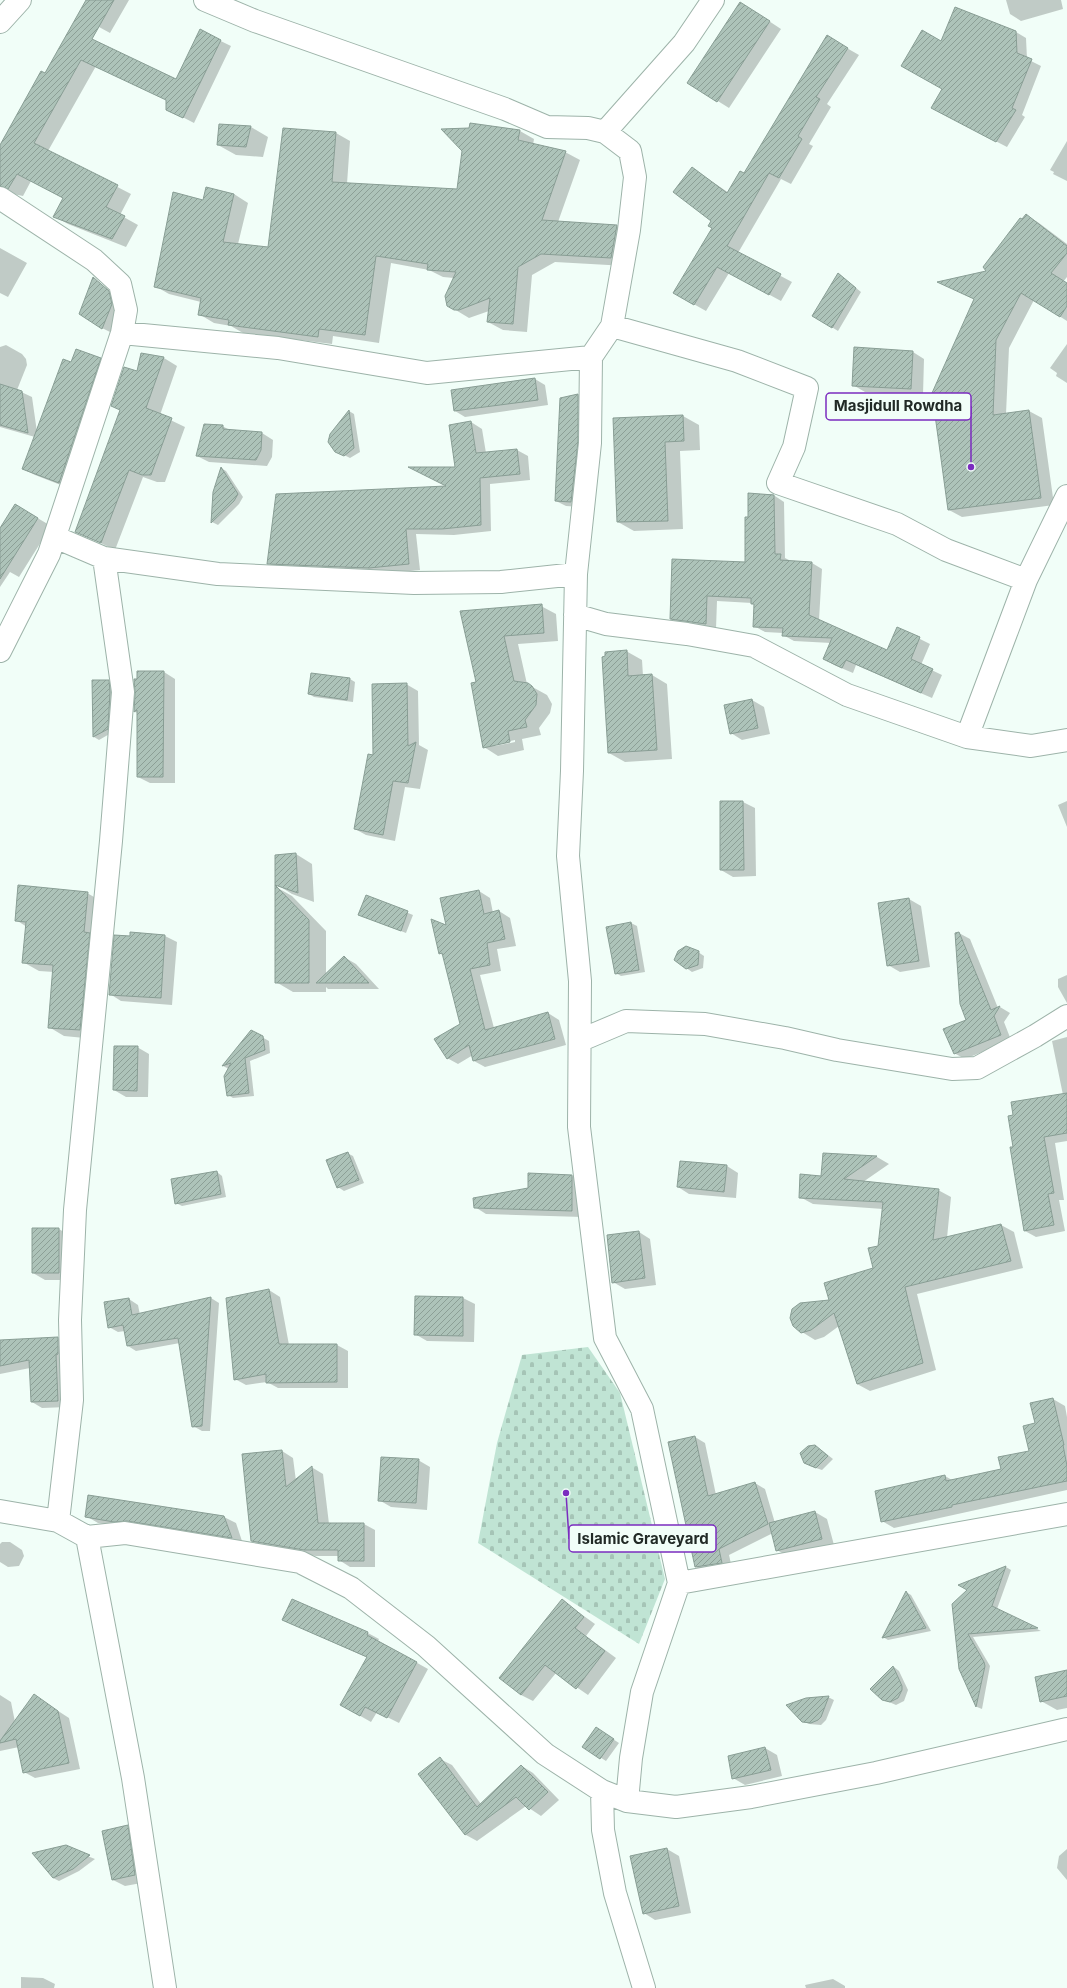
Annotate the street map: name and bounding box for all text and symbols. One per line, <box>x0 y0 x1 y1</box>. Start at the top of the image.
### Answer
callout: Masjidull Rowdha <box>826 393 971 420</box>
text: Masjidull Rowdha <box>834 396 962 415</box>
callout: Islamic Graveyard <box>569 1525 716 1552</box>
text: Islamic Graveyard <box>577 1529 709 1548</box>

